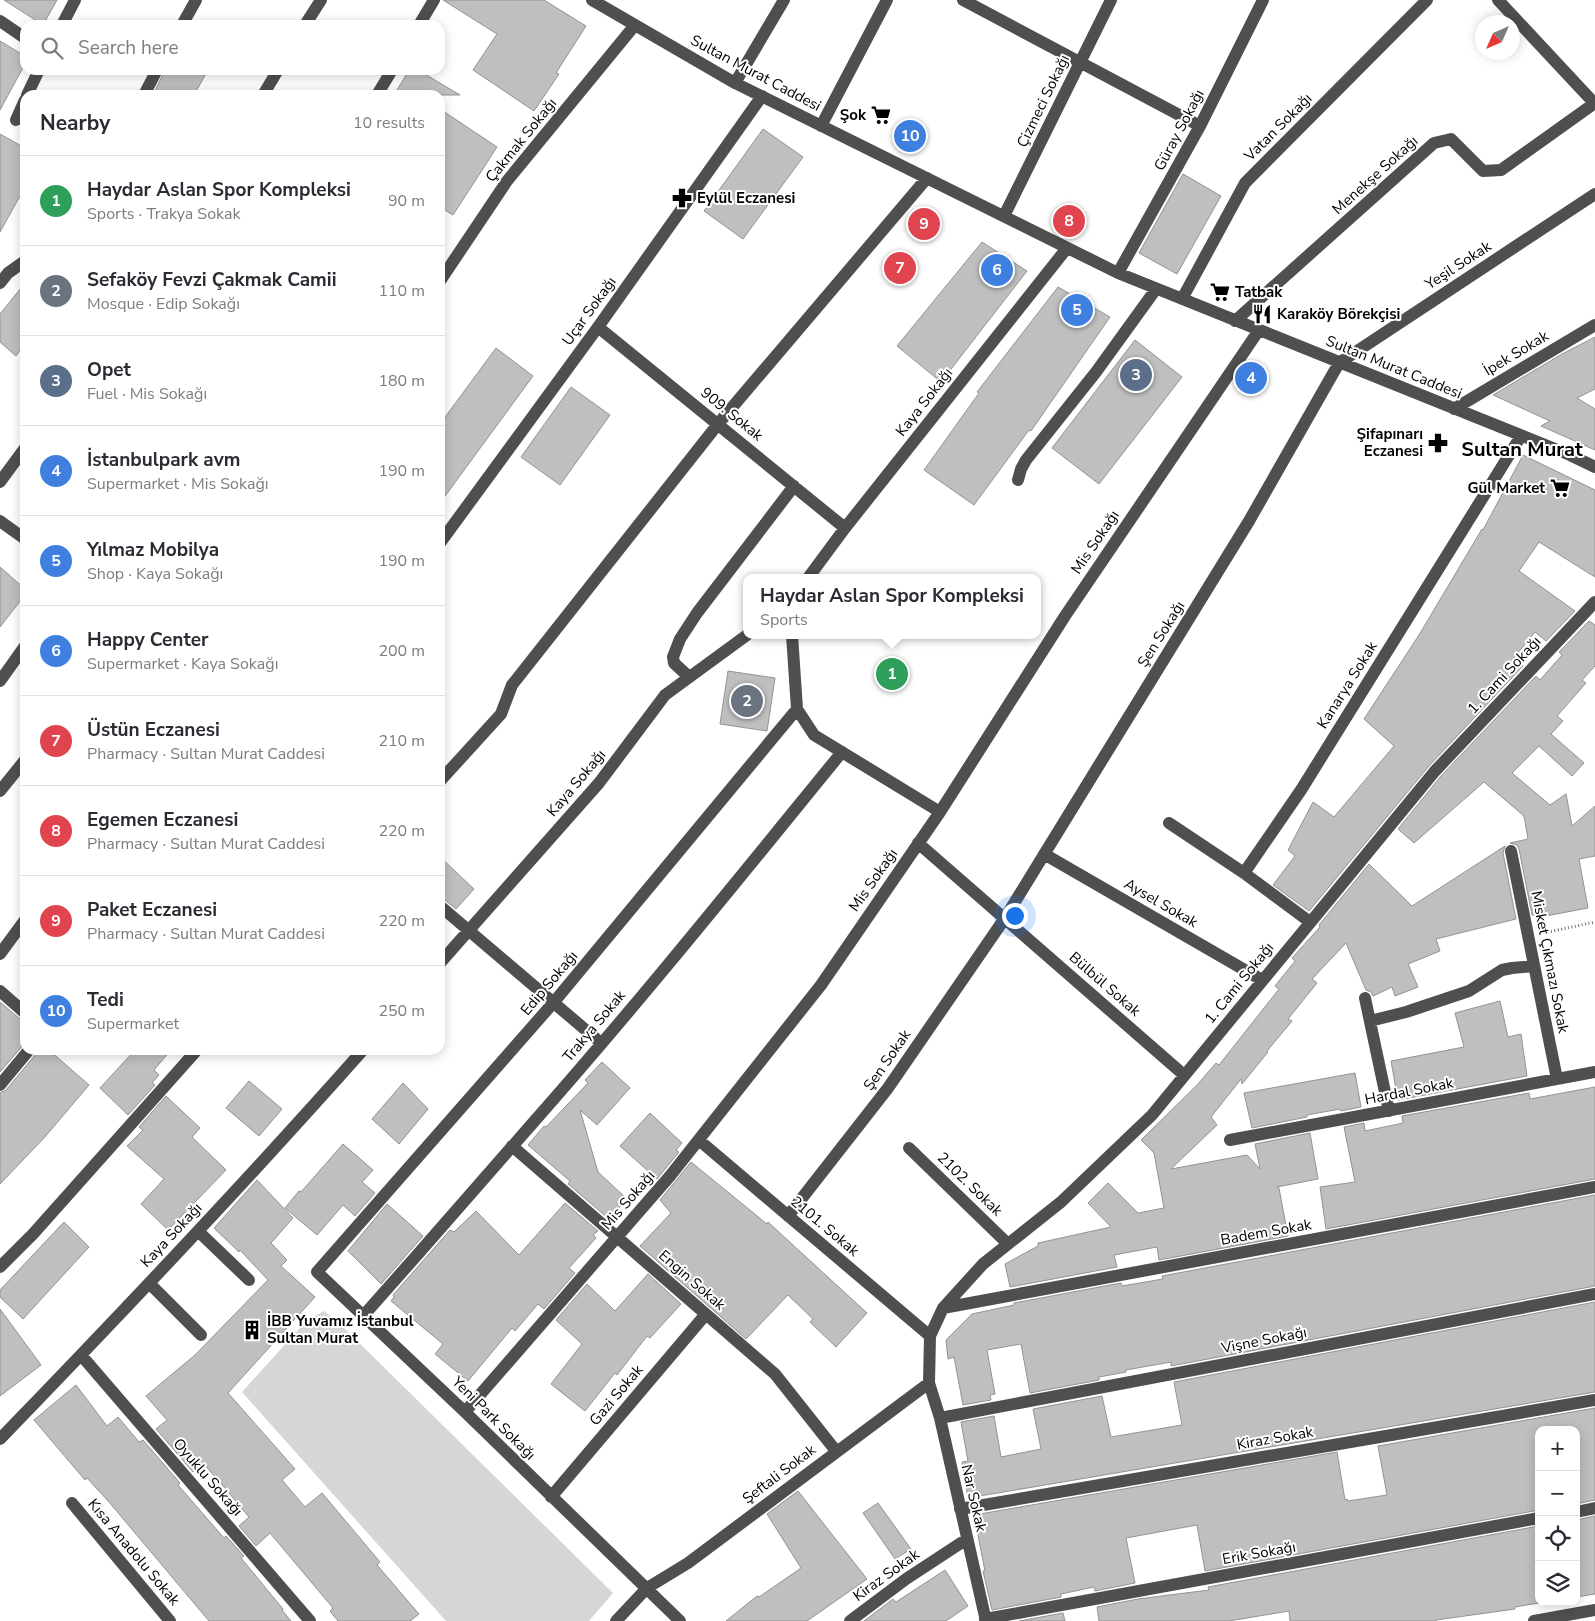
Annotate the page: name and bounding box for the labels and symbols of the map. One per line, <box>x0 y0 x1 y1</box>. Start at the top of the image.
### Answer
north arrow <box>1475 15 1520 60</box>
street label: Sultan Murat Caddesi <box>687 30 825 116</box>
street label: Çizmeci Sokağı <box>1012 51 1074 151</box>
street label: Güray Sokağı <box>1149 86 1209 174</box>
street label: Vatan Sokağı <box>1239 89 1316 166</box>
street label: Çakmak Sokağı <box>481 94 561 186</box>
supermarket icon: Şok <box>870 104 892 126</box>
place label: Şok <box>840 105 867 125</box>
pin: 10 <box>894 117 926 155</box>
street label: Menekşe Sokağı <box>1328 131 1422 219</box>
pharmacy icon: Eylül Eczanesi <box>671 187 693 209</box>
place label: Eylül Eczanesi <box>697 188 795 208</box>
pin: 8 <box>1053 202 1085 240</box>
pin: 9 <box>908 205 940 243</box>
street label: Yeşil Sokak <box>1420 236 1495 294</box>
pin: 7 <box>884 249 916 287</box>
pin: 6 <box>981 251 1013 289</box>
street label: Uçar Sokağı <box>557 273 621 349</box>
supermarket icon: Tatbak <box>1209 281 1231 303</box>
place label: Tatbak <box>1235 282 1283 302</box>
pin: 5 <box>1061 291 1093 329</box>
restaurant icon: Karaköy Börekçisi <box>1251 303 1273 325</box>
place label: Karaköy Börekçisi <box>1277 304 1400 324</box>
street label: İpek Sokak <box>1480 326 1553 380</box>
street label: Sultan Murat Caddesi <box>1323 331 1465 403</box>
pin: 3 <box>1120 356 1152 394</box>
pin: 4 <box>1235 359 1267 397</box>
street label: Kaya Sokağı <box>891 364 957 440</box>
street label: 909. Sokak <box>697 383 768 446</box>
place label: Şifapınarı Eczanesi <box>1357 424 1423 461</box>
pharmacy icon: Şifapınarı Eczanesi <box>1427 432 1449 454</box>
district label: Sultan Murat <box>1461 436 1583 463</box>
supermarket icon: Gül Market <box>1549 477 1571 499</box>
place label: Gül Market <box>1468 478 1545 498</box>
street label: Mis Sokağı <box>1066 506 1124 578</box>
street label: Şen Sokağı <box>1133 597 1189 671</box>
street label: 1. Cami Sokağı <box>1463 632 1545 718</box>
street label: Kanarya Sokak <box>1312 637 1382 732</box>
pin: 1 <box>876 655 908 693</box>
pin: 2 <box>731 682 763 720</box>
street label: Kaya Sokağı <box>542 745 610 821</box>
street label: Mis Sokağı <box>844 845 902 915</box>
street label: Aysel Sokak <box>1120 874 1202 932</box>
street label: Misket Çıkmazı Sokak <box>1526 889 1574 1035</box>
your location <box>1002 903 1028 929</box>
street label: 1. Cami Sokağı <box>1200 938 1278 1028</box>
street label: Edip Sokağı <box>516 946 582 1020</box>
street label: Bülbül Sokak <box>1065 947 1145 1021</box>
street label: Trakya Sokak <box>558 985 630 1066</box>
street label: Şen Sokak <box>859 1025 916 1094</box>
street label: Hardal Sokak <box>1363 1072 1456 1109</box>
street label: 2102. Sokak <box>933 1148 1007 1221</box>
street label: Mis Sokağı <box>597 1166 659 1234</box>
street label: 2101. Sokak <box>787 1191 864 1261</box>
street label: Kaya Sokağı <box>136 1198 206 1272</box>
street label: Badem Sokak <box>1219 1214 1314 1250</box>
street label: Engin Sokak <box>654 1245 730 1315</box>
place label: İBB Yuvamız İstanbul Sultan Murat <box>267 1311 414 1348</box>
building icon: İBB Yuvamız İstanbul Sultan Murat <box>241 1319 263 1341</box>
street label: Vişne Sokağı <box>1219 1322 1308 1358</box>
street label: Gazi Sokak <box>585 1360 648 1430</box>
street label: Yeni Park Sokağı <box>447 1371 540 1464</box>
street label: Kiraz Sokak <box>1235 1421 1315 1455</box>
street label: Oyuklu Sokağı <box>169 1434 247 1520</box>
street label: Şeftali Sokak <box>738 1439 820 1508</box>
street label: Nar Sokak <box>957 1462 992 1534</box>
street label: Kısa Anadolu Sokak <box>83 1494 185 1610</box>
street label: Erik Sokağı <box>1221 1537 1297 1569</box>
street label: Kiraz Sokak <box>849 1544 924 1606</box>

